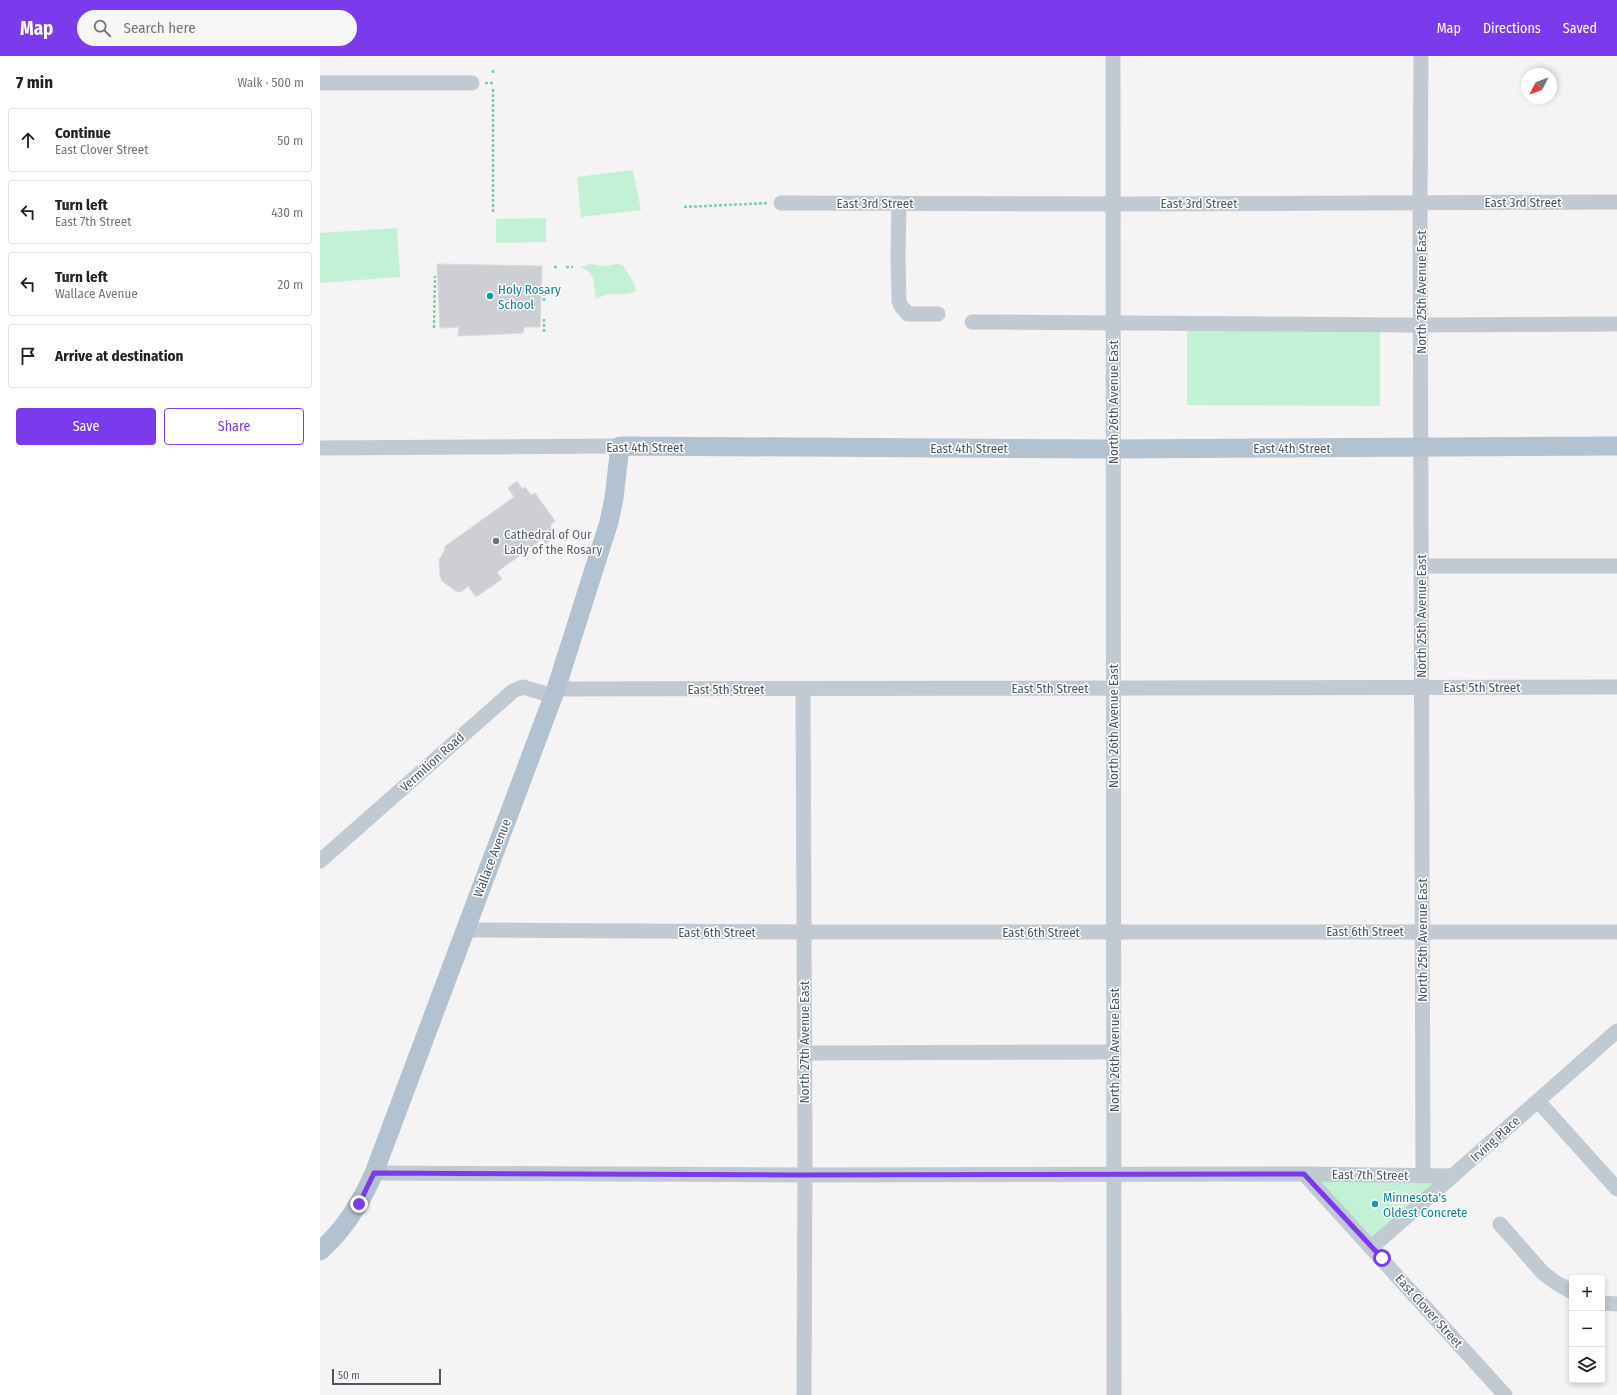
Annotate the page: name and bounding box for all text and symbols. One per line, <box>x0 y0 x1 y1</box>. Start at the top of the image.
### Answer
search box <box>77 10 357 46</box>
text: Map <box>20 17 53 40</box>
icon: search <box>91 17 113 39</box>
text: Search here <box>123 19 196 37</box>
text: Map <box>1437 20 1461 37</box>
text: Directions <box>1483 20 1541 37</box>
text: Saved <box>1563 20 1597 37</box>
north arrow <box>1521 68 1557 104</box>
text: 7 min <box>16 72 53 93</box>
text: Walk · 500 m <box>237 75 304 90</box>
text: Continue <box>55 124 111 142</box>
icon: ahead <box>17 129 39 151</box>
text: 50 m <box>277 133 303 148</box>
text: East Clover Street <box>55 142 148 157</box>
street label: East 3rd Street <box>1484 195 1562 210</box>
text: Turn left <box>55 196 108 214</box>
street label: East 3rd Street <box>836 196 914 211</box>
street label: East 3rd Street <box>1160 196 1238 211</box>
icon: left <box>17 201 39 223</box>
text: 430 m <box>271 205 303 220</box>
text: East 7th Street <box>55 214 131 229</box>
street label: North 25th Avenue East <box>1414 230 1429 354</box>
text: Turn left <box>55 268 108 286</box>
icon: left <box>17 273 39 295</box>
text: 20 m <box>277 277 303 292</box>
place label: Holy Rosary School <box>498 282 561 312</box>
text: Wallace Avenue <box>55 286 138 301</box>
marker: Holy Rosary School <box>485 291 495 301</box>
street label: North 26th Avenue East <box>1106 339 1121 464</box>
icon: arrive <box>17 345 39 367</box>
text: Arrive at destination <box>55 347 183 365</box>
button: Save <box>16 408 156 445</box>
button: Share <box>164 408 304 445</box>
street label: East 4th Street <box>606 440 684 455</box>
street label: East 4th Street <box>930 441 1008 456</box>
street label: East 4th Street <box>1253 441 1331 456</box>
place label: Cathedral of Our Lady of the Rosary <box>504 527 602 557</box>
marker: Cathedral of Our Lady of the Rosary <box>491 536 501 546</box>
street label: North 25th Avenue East <box>1414 554 1429 678</box>
street label: North 26th Avenue East <box>1106 663 1121 788</box>
street label: East 5th Street <box>1443 680 1521 695</box>
street label: East 5th Street <box>1011 681 1089 696</box>
street label: East 5th Street <box>687 682 765 697</box>
street label: Vermilion Road <box>397 729 467 795</box>
street label: Wallace Avenue <box>470 817 514 899</box>
street label: North 25th Avenue East <box>1415 878 1430 1002</box>
street label: East 6th Street <box>1326 924 1405 939</box>
street label: East 6th Street <box>678 925 757 940</box>
street label: East 6th Street <box>1002 925 1081 940</box>
street label: North 27th Avenue East <box>797 980 812 1103</box>
street label: North 26th Avenue East <box>1107 987 1122 1112</box>
street label: Irving Place <box>1467 1113 1523 1165</box>
street label: East 7th Street <box>1332 1167 1409 1183</box>
place label: Minnesota's Oldest Concrete <box>1383 1190 1467 1220</box>
route end <box>350 1195 368 1213</box>
marker: Minnesota's Oldest Concrete <box>1370 1199 1380 1209</box>
route start <box>1373 1249 1391 1267</box>
street label: East Clover Street <box>1392 1271 1466 1351</box>
map controls <box>1569 1275 1605 1383</box>
button: + <box>1569 1275 1605 1311</box>
button: − <box>1569 1311 1605 1347</box>
button: layers <box>1569 1347 1605 1383</box>
scale bar <box>332 1367 441 1386</box>
text: 50 m <box>338 1369 360 1382</box>

